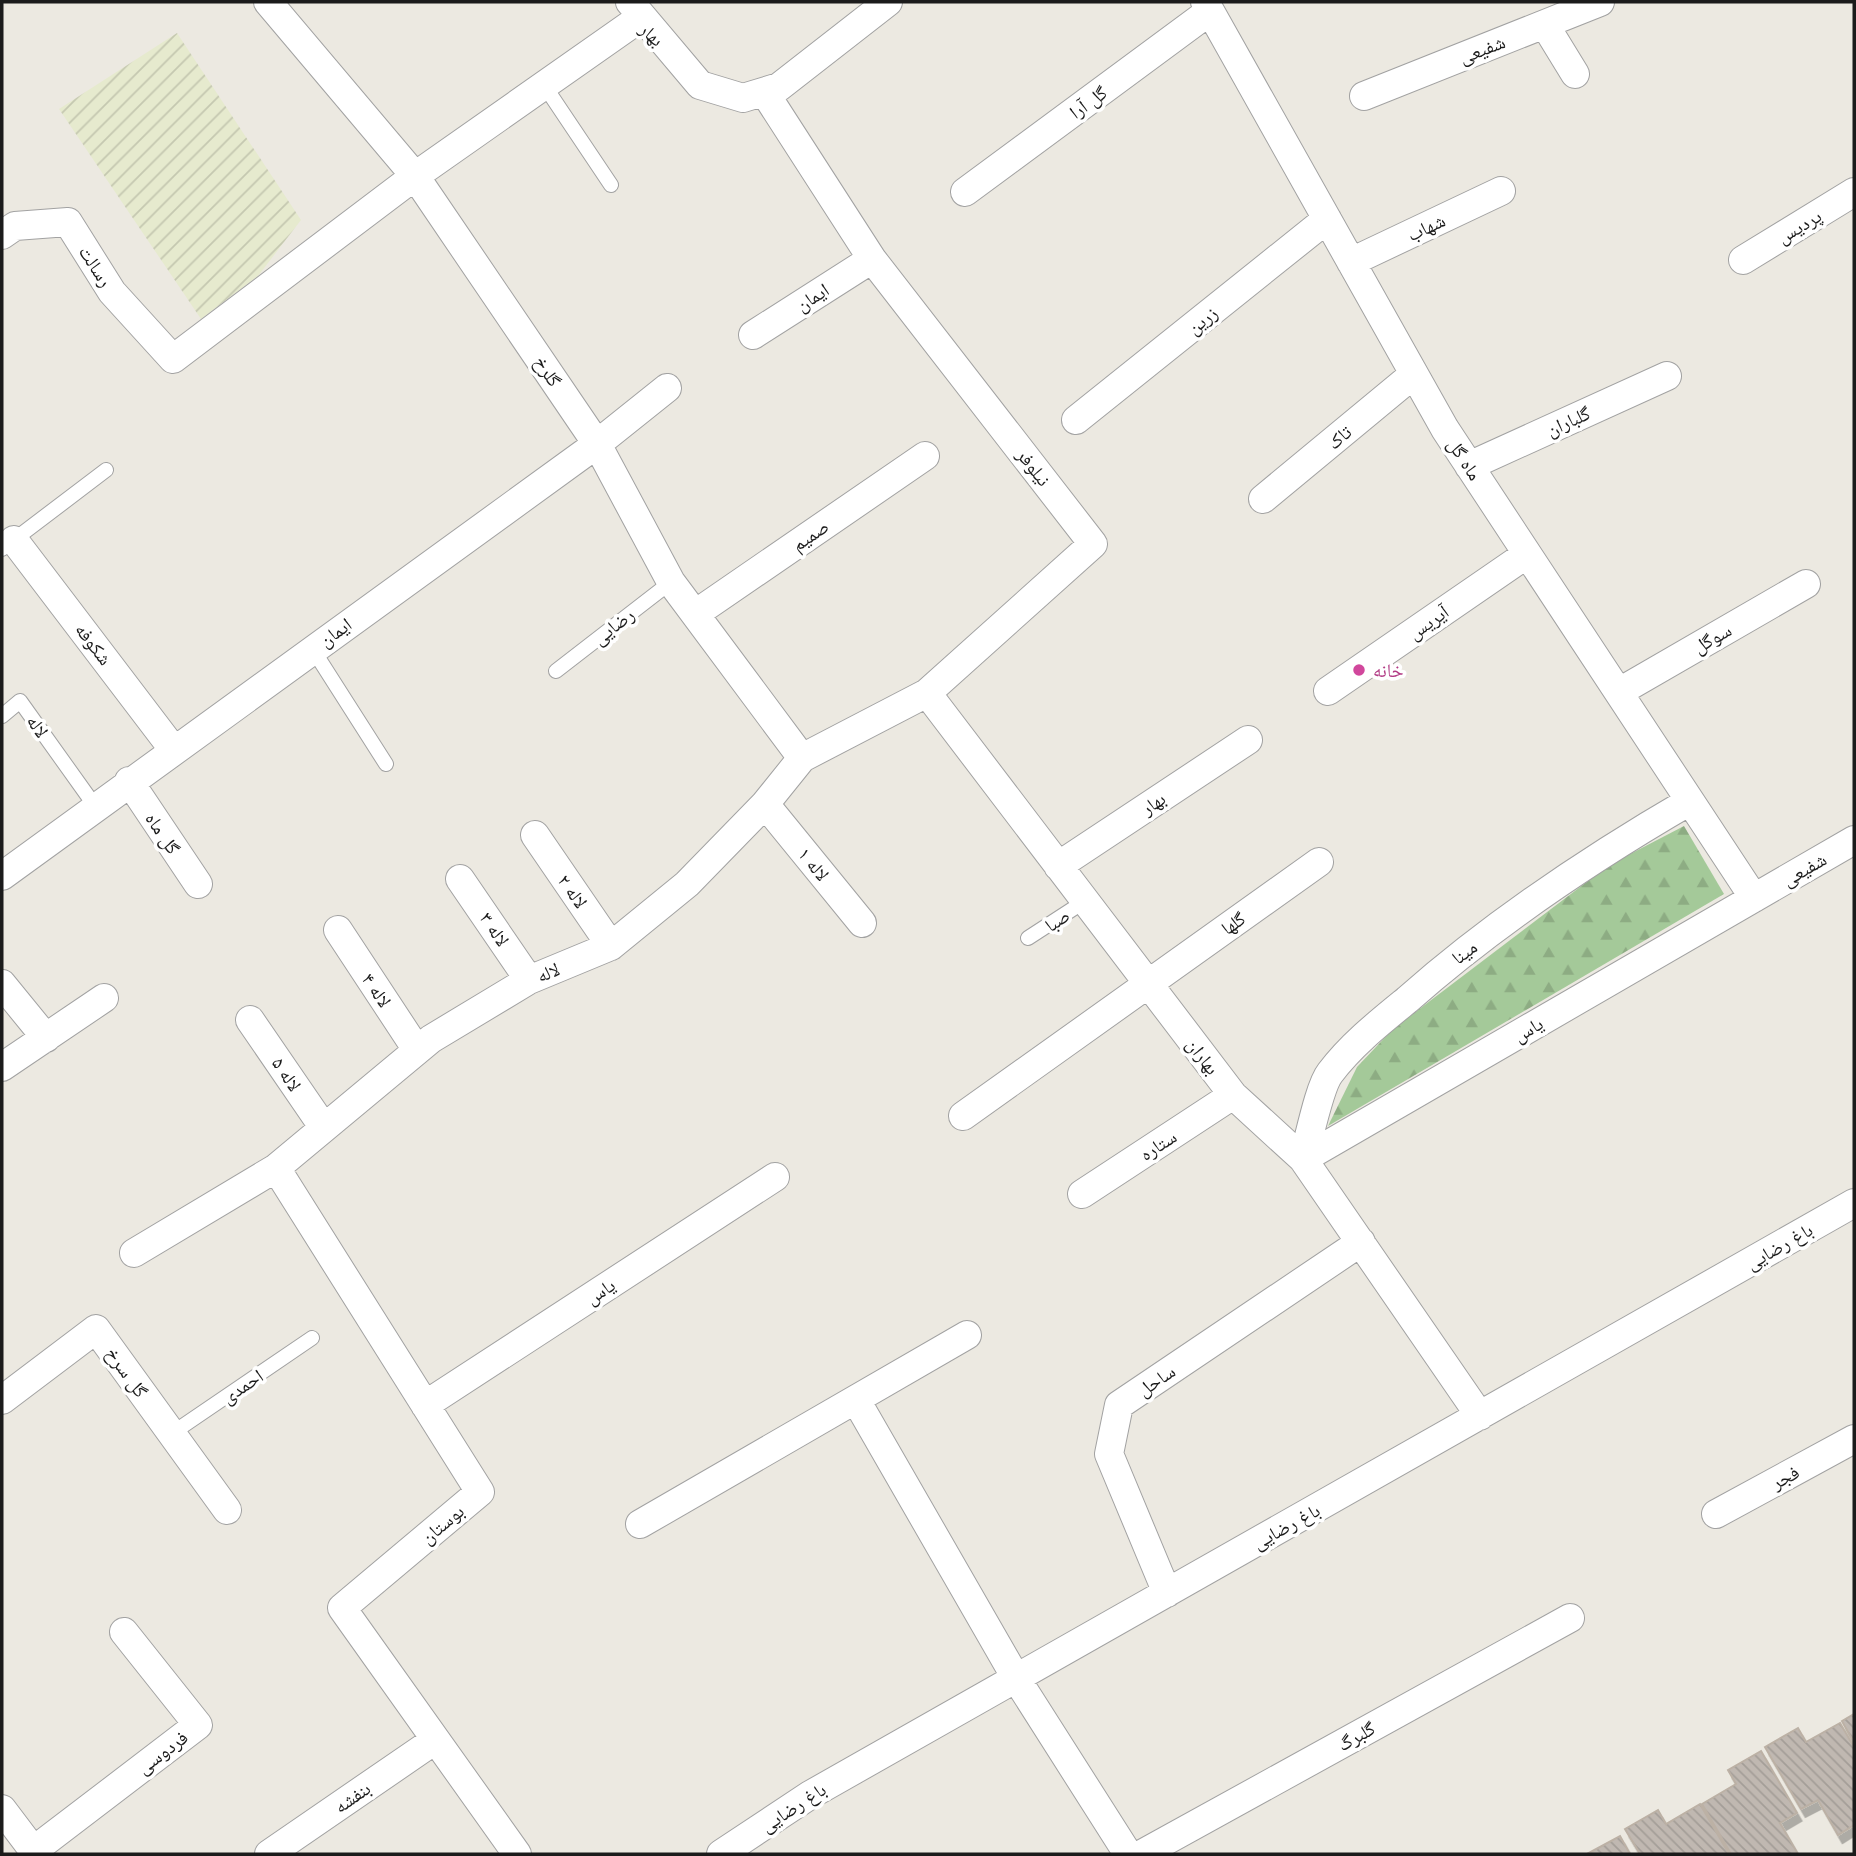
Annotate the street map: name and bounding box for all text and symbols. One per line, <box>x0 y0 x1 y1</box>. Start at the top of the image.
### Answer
street label: بهار <box>634 17 669 51</box>
street label: شفیعی <box>1456 30 1509 69</box>
street label: گل آرا <box>1065 81 1112 124</box>
street label: پردیس <box>1773 204 1826 249</box>
street label: شهاب <box>1404 209 1449 246</box>
street label: رسالت <box>74 241 117 291</box>
street label: ایمان <box>791 278 833 317</box>
street label: زرین <box>1183 301 1222 339</box>
street label: گلرخ <box>529 351 566 391</box>
street label: گلباران <box>1543 402 1594 441</box>
street label: تاک <box>1322 420 1357 454</box>
street label: ماه گل <box>1442 434 1487 485</box>
street label: نیلوفر <box>1011 443 1055 491</box>
street label: صمیم <box>787 515 834 557</box>
street label: آیریس <box>1403 600 1454 645</box>
street label: رضایی <box>588 603 639 650</box>
street label: ایمان <box>314 613 356 652</box>
street label: سوگل <box>1689 618 1736 659</box>
street label: شکوفه <box>70 619 117 670</box>
place label: خانه <box>1373 659 1404 682</box>
marker: خانه <box>1351 662 1367 678</box>
street label: لاله <box>22 710 53 742</box>
street label: بهار <box>1136 787 1170 820</box>
street label: گل ماه <box>140 808 185 859</box>
street label: لاله ۱ <box>793 843 834 886</box>
street label: شفیعی <box>1778 848 1831 891</box>
street label: لاله ۲ <box>553 870 592 913</box>
street label: صبا <box>1040 904 1074 937</box>
street label: گلها <box>1217 907 1250 940</box>
street label: لاله ۳ <box>475 908 514 951</box>
street label: مینا <box>1447 935 1482 969</box>
street label: لاله <box>533 958 563 987</box>
street label: لاله ۴ <box>357 969 396 1012</box>
street label: یاس <box>1509 1012 1547 1047</box>
street label: بهاران <box>1181 1033 1224 1079</box>
street label: لاله ۵ <box>267 1053 306 1096</box>
street label: ستاره <box>1136 1125 1181 1166</box>
street label: باغ رضایی <box>1742 1218 1817 1275</box>
street label: یاس <box>581 1273 619 1309</box>
street label: گل سرخ <box>101 1343 153 1402</box>
street label: ساحل <box>1133 1360 1180 1401</box>
street label: احمدی <box>217 1364 267 1409</box>
street label: فجر <box>1766 1461 1803 1495</box>
street label: باغ رضایی <box>1249 1499 1324 1554</box>
street label: بوستان <box>416 1500 469 1549</box>
street label: گلبرگ <box>1333 1717 1379 1756</box>
street label: فردوسی <box>132 1726 192 1779</box>
street label: بنفشه <box>330 1777 375 1818</box>
street label: باغ رضایی <box>756 1778 830 1837</box>

